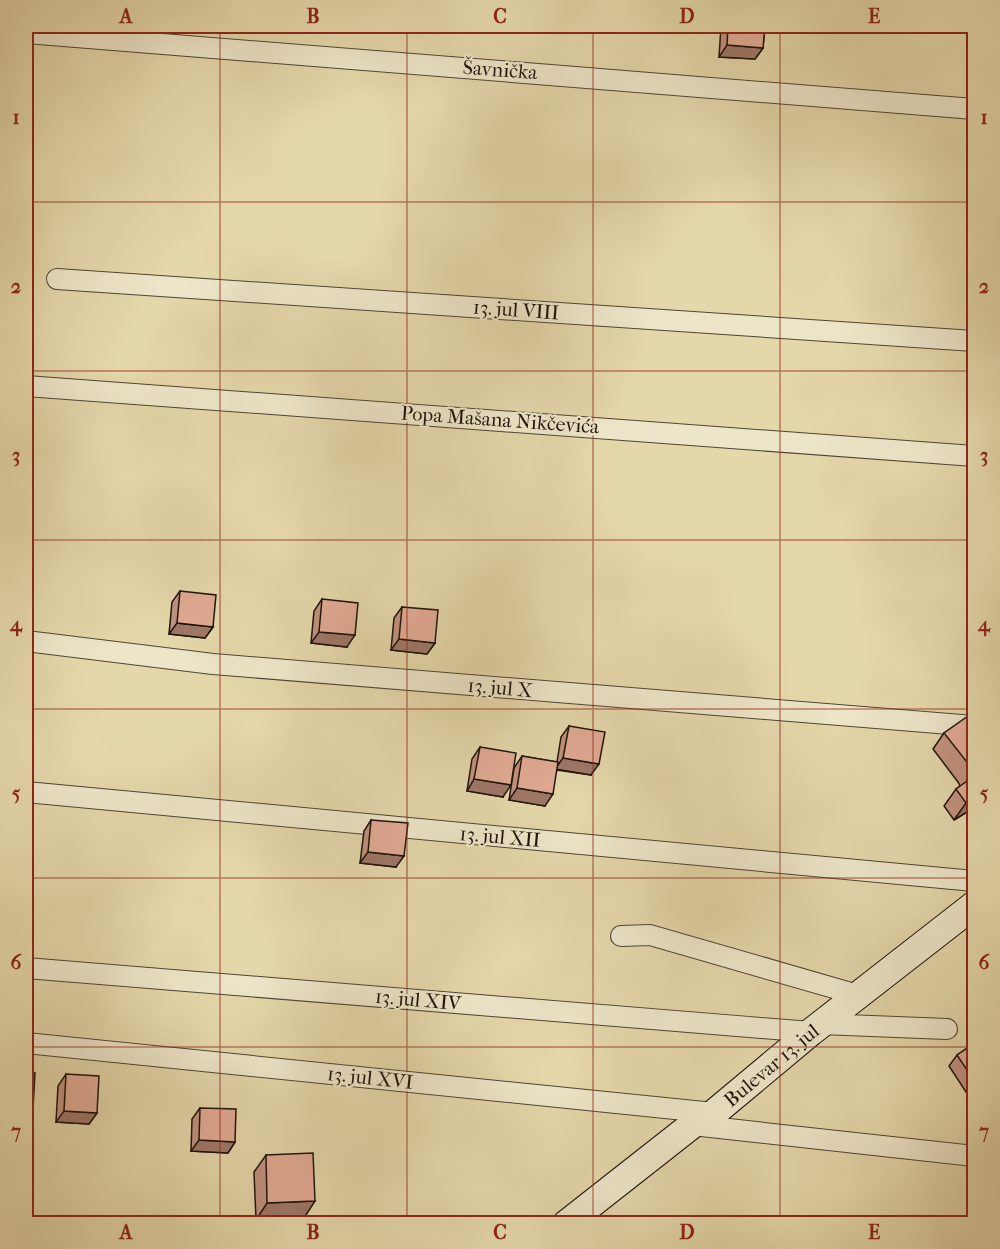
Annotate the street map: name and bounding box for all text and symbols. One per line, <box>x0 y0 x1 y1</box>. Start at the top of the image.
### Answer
text: A <box>118 5 134 28</box>
text: B <box>306 5 320 28</box>
text: C <box>493 5 507 28</box>
text: D <box>679 5 695 28</box>
text: E <box>868 5 880 28</box>
street label: Šavnička <box>462 55 539 84</box>
text: 1 <box>12 106 20 129</box>
text: 1 <box>980 106 988 129</box>
text: 2 <box>11 275 21 298</box>
text: 2 <box>979 275 989 298</box>
street label: 13. jul VIII <box>472 296 560 324</box>
street label: Popa Mašana Nikčevića <box>400 402 601 438</box>
text: 3 <box>12 444 20 467</box>
text: 3 <box>980 444 988 467</box>
text: 4 <box>9 613 23 637</box>
text: 4 <box>977 613 991 637</box>
street label: 13. jul X <box>466 674 534 702</box>
text: 5 <box>12 782 21 805</box>
text: 5 <box>980 782 989 805</box>
street label: 13. jul XII <box>459 822 542 852</box>
text: 6 <box>11 951 23 974</box>
text: 6 <box>979 951 991 974</box>
street label: 13. jul XIV <box>374 985 463 1015</box>
street label: Bulevar 13. jul <box>719 1019 824 1111</box>
street label: 13. jul XVI <box>326 1062 414 1094</box>
text: 7 <box>10 1120 21 1143</box>
text: 7 <box>978 1120 989 1143</box>
text: A <box>118 1221 134 1244</box>
text: B <box>306 1221 320 1244</box>
text: C <box>493 1221 507 1244</box>
text: D <box>679 1221 695 1244</box>
text: E <box>868 1221 880 1244</box>

